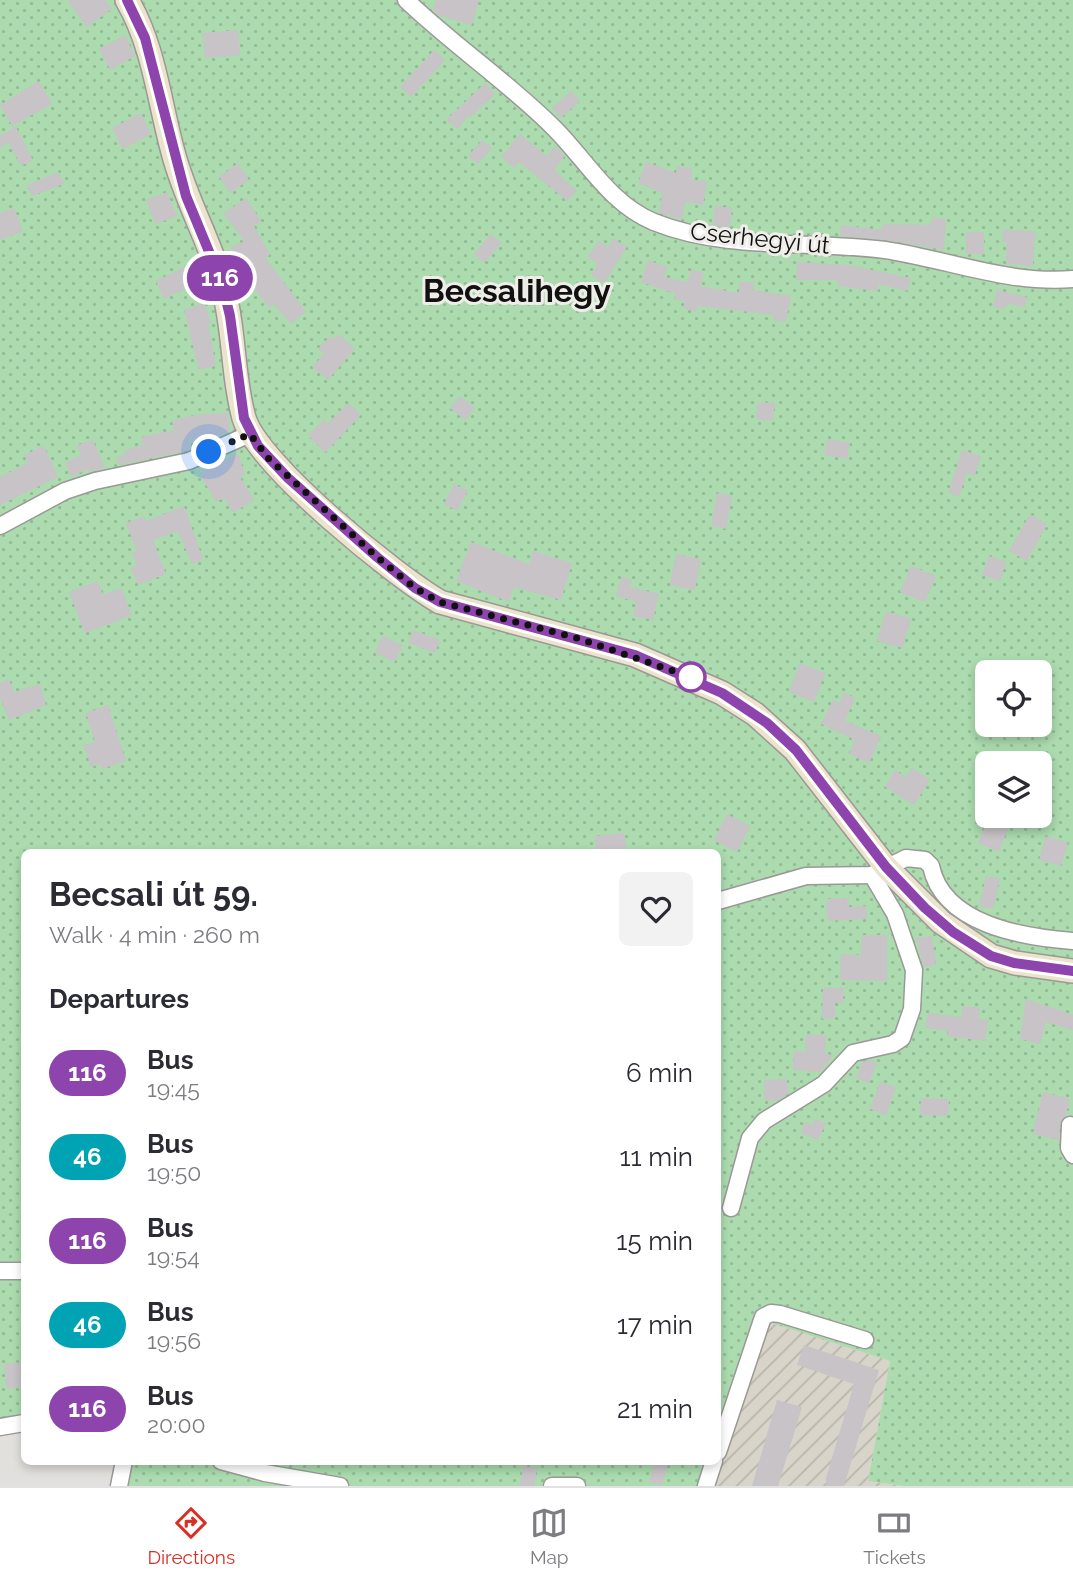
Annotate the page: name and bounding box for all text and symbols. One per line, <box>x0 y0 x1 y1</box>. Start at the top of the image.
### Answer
street label: Cserhegyi út <box>689 216 831 260</box>
line badge: 116 <box>180 255 260 301</box>
text: 116 <box>201 263 239 292</box>
district label: Becsalihegy <box>423 272 611 309</box>
your location <box>191 434 226 469</box>
map controls <box>975 660 1052 828</box>
button: locate <box>975 660 1052 737</box>
unlabelled marker <box>676 662 706 692</box>
button: layers <box>975 751 1052 828</box>
button: heart <box>619 872 693 946</box>
text: Becsali út 59. <box>49 875 258 914</box>
text: Walk · 4 min · 260 m <box>49 921 260 948</box>
text: Departures <box>49 984 189 1014</box>
text: Bus <box>147 1045 194 1075</box>
text: 116 <box>68 1058 107 1087</box>
text: 6 min <box>626 1058 693 1088</box>
text: 19:45 <box>147 1075 200 1102</box>
text: Bus <box>147 1129 194 1159</box>
text: 46 <box>73 1142 102 1171</box>
text: 11 min <box>619 1142 693 1172</box>
text: 19:50 <box>147 1159 201 1186</box>
text: Bus <box>147 1213 194 1243</box>
text: 116 <box>68 1226 107 1255</box>
text: 15 min <box>616 1226 693 1256</box>
text: 19:54 <box>147 1243 200 1270</box>
text: Bus <box>147 1297 194 1327</box>
text: 46 <box>73 1310 102 1339</box>
text: 17 min <box>617 1310 693 1340</box>
text: 19:56 <box>147 1327 201 1354</box>
text: Bus <box>147 1381 194 1411</box>
text: 116 <box>68 1394 107 1423</box>
text: 21 min <box>617 1394 693 1424</box>
text: 20:00 <box>147 1411 206 1438</box>
tab: Directions <box>147 1504 235 1568</box>
tab: Map <box>530 1504 569 1568</box>
tab: Tickets <box>863 1504 926 1568</box>

